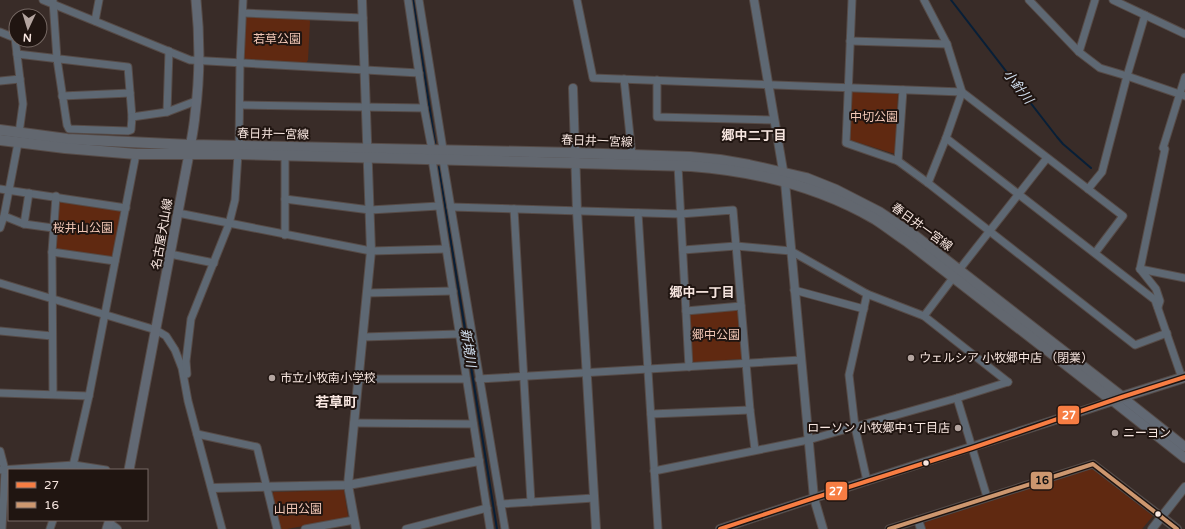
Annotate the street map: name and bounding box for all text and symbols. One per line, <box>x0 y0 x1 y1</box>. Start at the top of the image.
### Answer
north arrow <box>8 8 48 48</box>
text: N <box>22 31 32 44</box>
park label: 若草公園 <box>253 32 301 46</box>
water label: 小針川 <box>1000 67 1038 109</box>
park label: 中切公園 <box>850 110 898 124</box>
street label: 春日井一宮線 <box>237 126 309 142</box>
district label: 郷中二丁目 <box>721 128 787 144</box>
street label: 春日井一宮線 <box>561 133 633 149</box>
street label: 名古屋犬山線 <box>149 197 175 271</box>
street label: 春日井一宮線 <box>889 200 955 254</box>
park label: 桜井山公園 <box>53 221 113 235</box>
district label: 郷中一丁目 <box>669 285 735 301</box>
water label: 新境川 <box>457 327 479 370</box>
park label: 郷中公園 <box>692 328 740 342</box>
place label: ウェルシア 小牧郷中店 （閉業） <box>919 351 1093 365</box>
marker: ウェルシア 小牧郷中店 （閉業） <box>906 353 916 363</box>
place label: 市立小牧南小学校 <box>280 371 376 385</box>
marker: 市立小牧南小学校 <box>267 373 277 383</box>
district label: 若草町 <box>315 394 357 411</box>
line badge: 27 <box>1057 405 1080 425</box>
text: 27 <box>1062 409 1076 422</box>
place label: ローソン 小牧郷中1丁目店 <box>807 421 950 435</box>
marker: ローソン 小牧郷中1丁目店 <box>953 423 963 433</box>
place label: ニーヨン <box>1123 426 1171 440</box>
marker: ニーヨン <box>1110 428 1120 438</box>
unlabelled marker <box>921 458 931 468</box>
legend <box>8 469 148 521</box>
line badge: 16 <box>1030 471 1053 490</box>
text: 16 <box>1035 474 1049 487</box>
text: 27 <box>44 478 59 492</box>
line badge: 27 <box>825 481 848 501</box>
text: 27 <box>829 485 843 498</box>
text: 16 <box>44 498 59 512</box>
park label: 山田公園 <box>274 502 322 516</box>
unlabelled marker <box>1153 509 1163 519</box>

